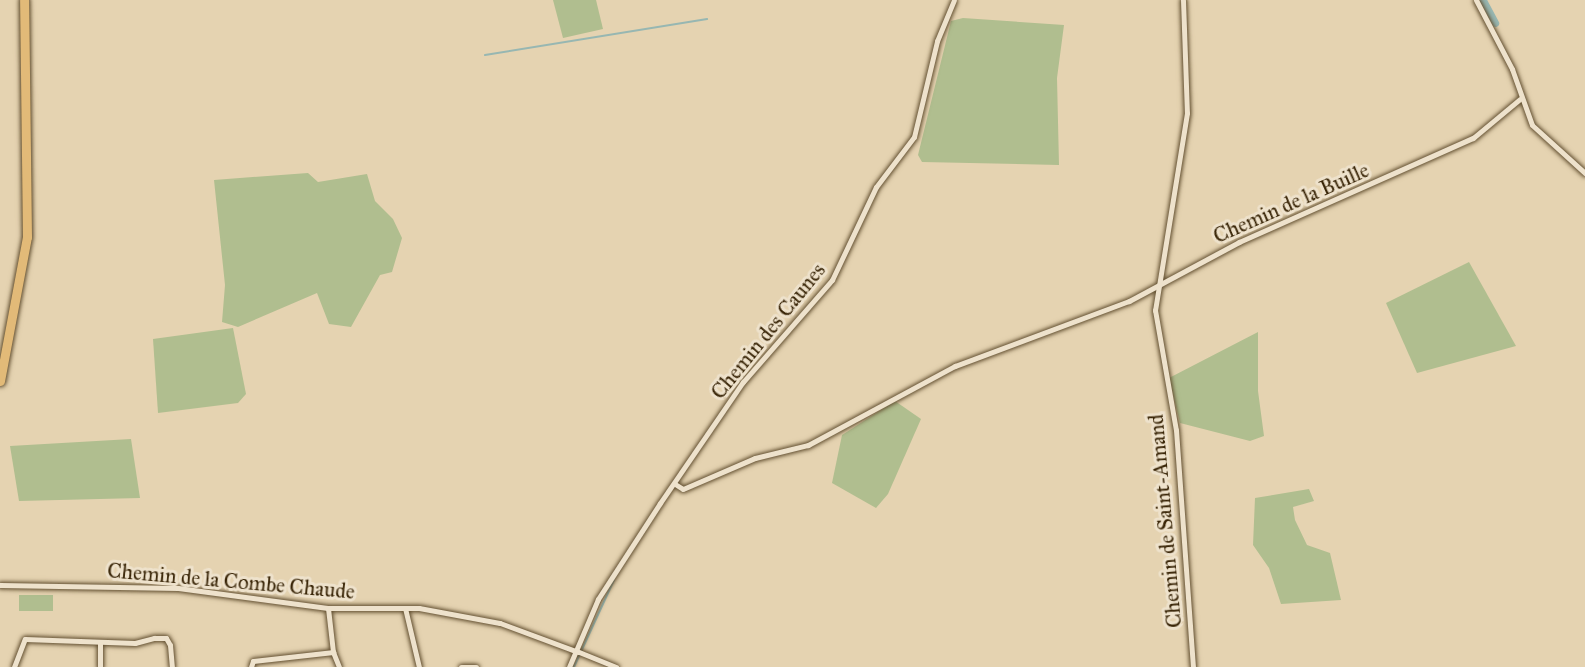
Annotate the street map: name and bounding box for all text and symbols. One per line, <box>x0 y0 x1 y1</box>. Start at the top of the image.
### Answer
street label: Chemin de la Buille <box>1209 157 1373 249</box>
street label: Chemin des Caunes <box>705 258 831 404</box>
street label: Chemin de Saint-Amand <box>1143 413 1187 629</box>
street label: Chemin de la Combe Chaude <box>106 558 356 604</box>

